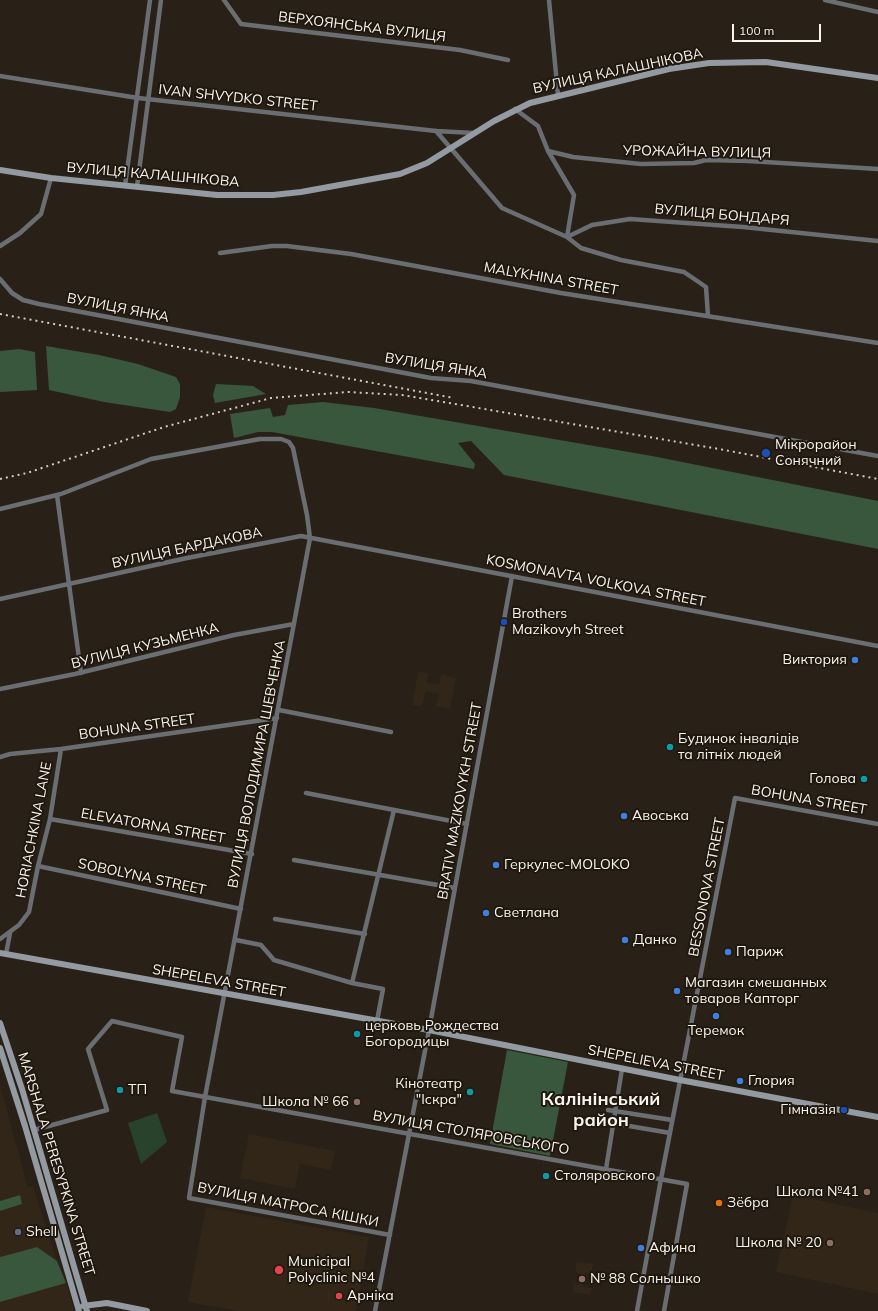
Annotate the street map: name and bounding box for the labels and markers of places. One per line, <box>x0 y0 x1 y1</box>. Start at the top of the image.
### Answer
place label: Мікрорайон Сонячний <box>775 437 857 470</box>
marker: Мікрорайон Сонячний <box>760 447 772 459</box>
place label: Brothers Mazikovyh Street <box>512 606 624 638</box>
marker: Brothers Mazikovyh Street <box>499 617 509 627</box>
place label: Виктория <box>783 652 847 668</box>
marker: Виктория <box>850 655 860 665</box>
place label: Будинок інвалідів та літніх людей <box>678 731 799 764</box>
marker: Будинок інвалідів та літніх людей <box>665 742 675 752</box>
place label: Голова <box>809 771 856 787</box>
marker: Голова <box>859 774 869 784</box>
place label: Авоська <box>632 808 689 824</box>
marker: Авоська <box>619 811 629 821</box>
place label: Геркулес-MOLOKO <box>504 857 630 873</box>
marker: Геркулес-MOLOKO <box>491 860 501 870</box>
place label: Светлана <box>494 905 559 921</box>
marker: Светлана <box>481 908 491 918</box>
place label: Данко <box>633 932 677 948</box>
marker: Данко <box>620 935 630 945</box>
place label: Париж <box>736 944 783 960</box>
marker: Париж <box>723 947 733 957</box>
place label: Магазин смешанных товаров Капторг <box>685 975 827 1008</box>
marker: Магазин смешанных товаров Капторг <box>672 986 682 996</box>
marker: Теремок <box>711 1011 721 1021</box>
place label: церковь Рождества Богородицы <box>365 1018 499 1050</box>
place label: Теремок <box>688 1023 744 1039</box>
marker: церковь Рождества Богородицы <box>352 1029 362 1039</box>
place label: Глория <box>748 1073 795 1089</box>
place label: Кінотеатр "Іскра" <box>395 1076 462 1108</box>
marker: Глория <box>735 1076 745 1086</box>
place label: ТП <box>128 1082 147 1098</box>
marker: ТП <box>115 1085 125 1095</box>
marker: Кінотеатр "Іскра" <box>465 1087 475 1097</box>
place label: Школа № 66 <box>262 1094 349 1110</box>
marker: Школа № 66 <box>352 1097 362 1107</box>
place label: Гімназія <box>780 1102 836 1118</box>
marker: Гімназія <box>839 1105 849 1115</box>
place label: Столяровского <box>554 1168 655 1184</box>
marker: Столяровского <box>541 1171 551 1181</box>
place label: Школа №41 <box>776 1184 859 1200</box>
marker: Школа №41 <box>862 1187 872 1197</box>
place label: Зёбра <box>727 1195 769 1211</box>
marker: Зёбра <box>714 1198 724 1208</box>
place label: Shell <box>26 1224 57 1240</box>
marker: Shell <box>13 1227 23 1237</box>
place label: Школа № 20 <box>735 1235 822 1251</box>
marker: Школа № 20 <box>825 1238 835 1248</box>
place label: Афина <box>649 1240 696 1256</box>
marker: Афина <box>636 1243 646 1253</box>
place label: Municipal Polyclinic №4 <box>288 1254 375 1286</box>
marker: Municipal Polyclinic №4 <box>273 1264 285 1276</box>
place label: № 88 Солнышко <box>590 1271 701 1287</box>
marker: № 88 Солнышко <box>577 1274 587 1284</box>
place label: Арніка <box>347 1288 394 1304</box>
marker: Арніка <box>334 1291 344 1301</box>

